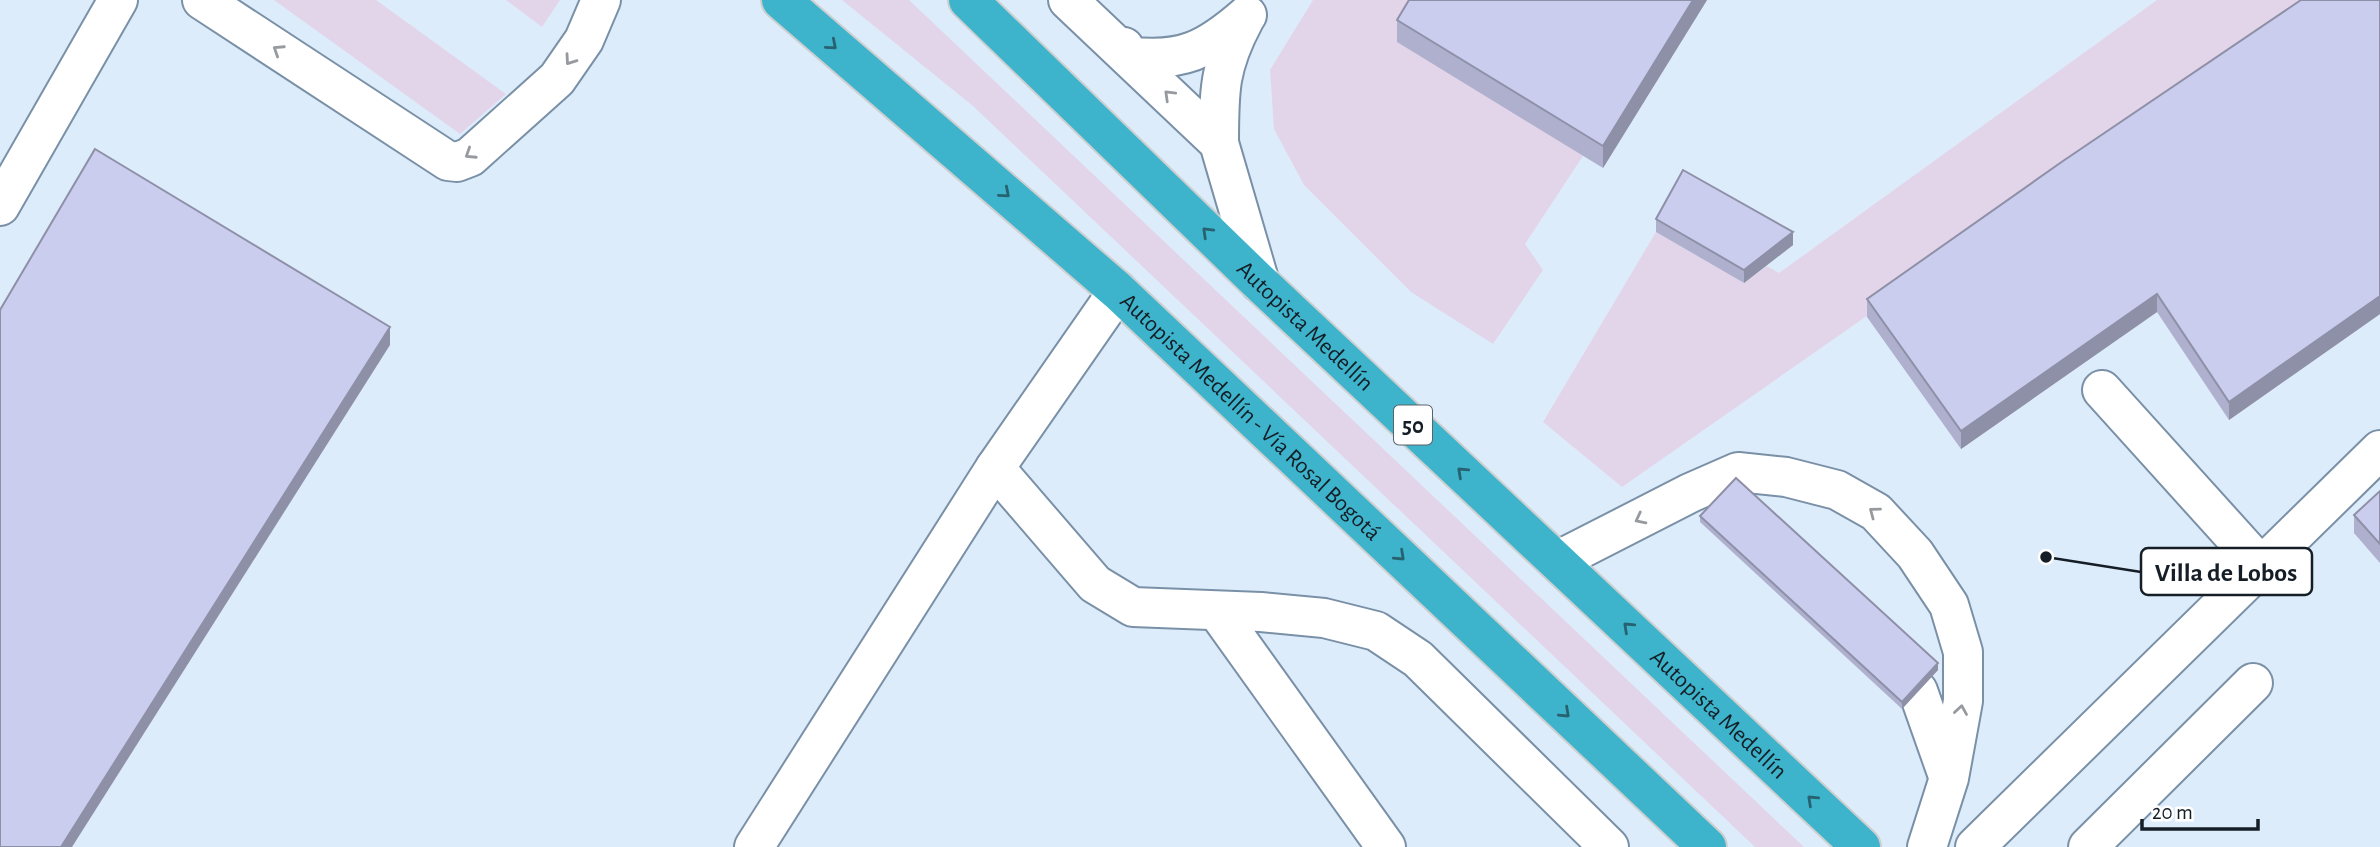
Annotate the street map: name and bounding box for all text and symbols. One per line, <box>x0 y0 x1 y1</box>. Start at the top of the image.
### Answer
one-way arrow <box>824 37 837 49</box>
one-way arrow <box>273 46 286 58</box>
one-way arrow <box>566 52 578 65</box>
one-way arrow <box>1164 90 1177 103</box>
one-way arrow <box>465 146 478 158</box>
one-way arrow <box>997 185 1010 197</box>
one-way arrow <box>1203 227 1216 240</box>
street label: Autopista Medellín <box>1232 257 1378 396</box>
street label: Autopista Medellín - Vía Rosal Bogotá <box>1115 289 1385 545</box>
road number: 50 <box>1394 406 1432 444</box>
one-way arrow <box>1457 467 1470 480</box>
one-way arrow <box>1869 508 1881 521</box>
one-way arrow <box>1635 510 1648 524</box>
one-way arrow <box>1391 548 1404 561</box>
callout: Villa de Lobos <box>2141 548 2312 595</box>
text: Villa de Lobos <box>2155 560 2297 586</box>
one-way arrow <box>1623 623 1636 636</box>
street label: Autopista Medellín <box>1645 645 1791 784</box>
one-way arrow <box>1557 704 1570 717</box>
one-way arrow <box>1953 704 1968 716</box>
scale bar <box>2142 788 2258 832</box>
one-way arrow <box>1807 796 1820 809</box>
text: 20 m <box>2152 802 2193 823</box>

